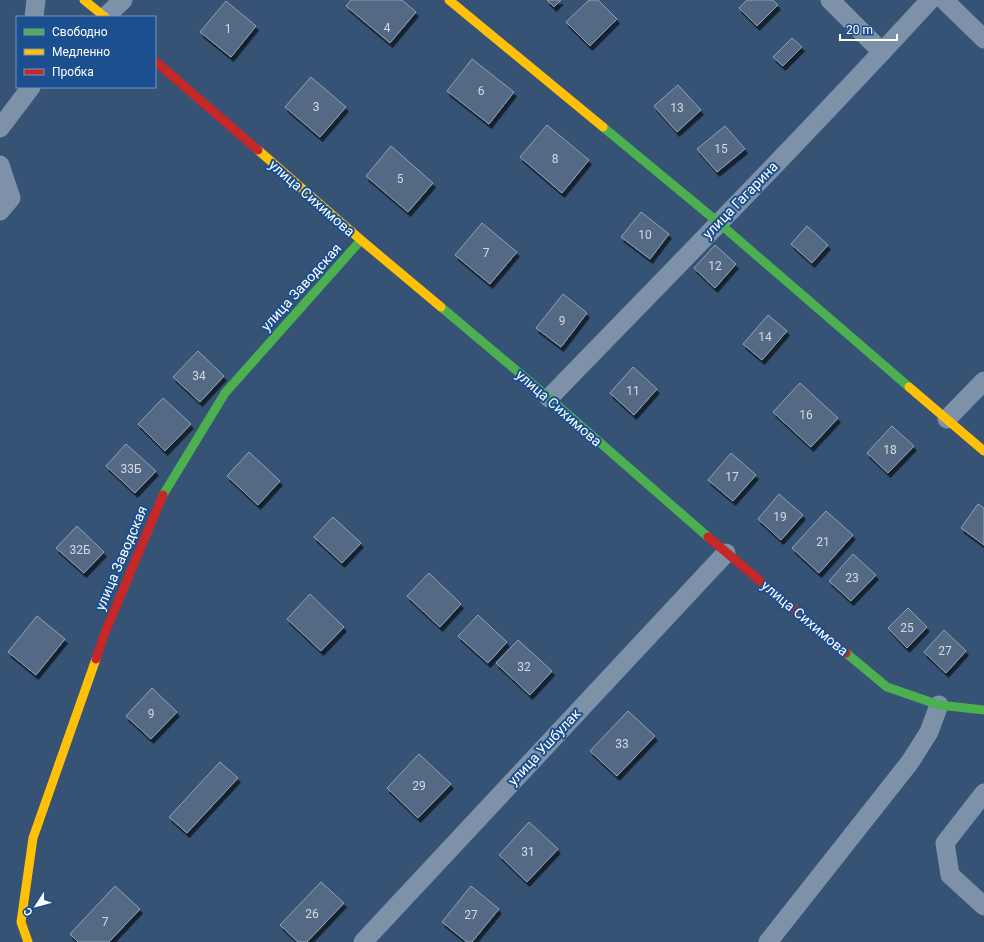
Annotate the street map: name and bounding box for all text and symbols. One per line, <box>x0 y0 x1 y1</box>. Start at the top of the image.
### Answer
legend <box>16 16 156 88</box>
scale bar <box>840 16 897 42</box>
house number: 4 <box>384 21 391 35</box>
house number: 1 <box>225 22 231 36</box>
text: 20 m <box>846 23 873 37</box>
text: Свободно <box>52 25 108 39</box>
text: Медленно <box>52 45 110 59</box>
text: Пробка <box>52 65 94 79</box>
house number: 6 <box>478 84 485 98</box>
house number: 3 <box>313 100 319 114</box>
house number: 13 <box>670 101 684 115</box>
house number: 15 <box>714 142 728 156</box>
house number: 8 <box>552 152 559 166</box>
street label: улица Сихимова <box>266 156 358 240</box>
street label: улица Гагарина <box>699 158 781 242</box>
house number: 5 <box>397 172 404 186</box>
house number: 10 <box>638 228 652 242</box>
street label: улица Заводская <box>258 240 344 334</box>
house number: 7 <box>483 246 490 260</box>
house number: 12 <box>708 259 722 273</box>
house number: 9 <box>559 314 565 328</box>
house number: 14 <box>758 330 772 344</box>
street label: улица Сихимова <box>513 366 605 450</box>
house number: 34 <box>192 369 206 383</box>
house number: 11 <box>626 384 640 398</box>
house number: 16 <box>799 408 813 422</box>
house number: 18 <box>883 443 897 457</box>
house number: 33Б <box>120 462 142 476</box>
house number: 17 <box>725 470 739 484</box>
street label: улица Заводская <box>92 503 150 613</box>
house number: 19 <box>773 510 787 524</box>
house number: 21 <box>816 535 830 549</box>
house number: 32Б <box>69 543 91 557</box>
house number: 23 <box>845 571 859 585</box>
street label: улица Сихимова <box>758 577 852 659</box>
house number: 25 <box>900 621 914 635</box>
house number: 27 <box>938 644 952 658</box>
house number: 32 <box>517 660 531 674</box>
street label: улица Ушбулак <box>504 705 584 789</box>
house number: 9 <box>148 707 154 721</box>
house number: 33 <box>615 737 629 751</box>
house number: 29 <box>412 779 426 793</box>
house number: 31 <box>521 845 535 859</box>
north arrow <box>16 886 56 926</box>
text: С <box>21 905 36 918</box>
house number: 26 <box>305 907 319 921</box>
house number: 27 <box>464 908 478 922</box>
house number: 7 <box>102 915 109 929</box>

